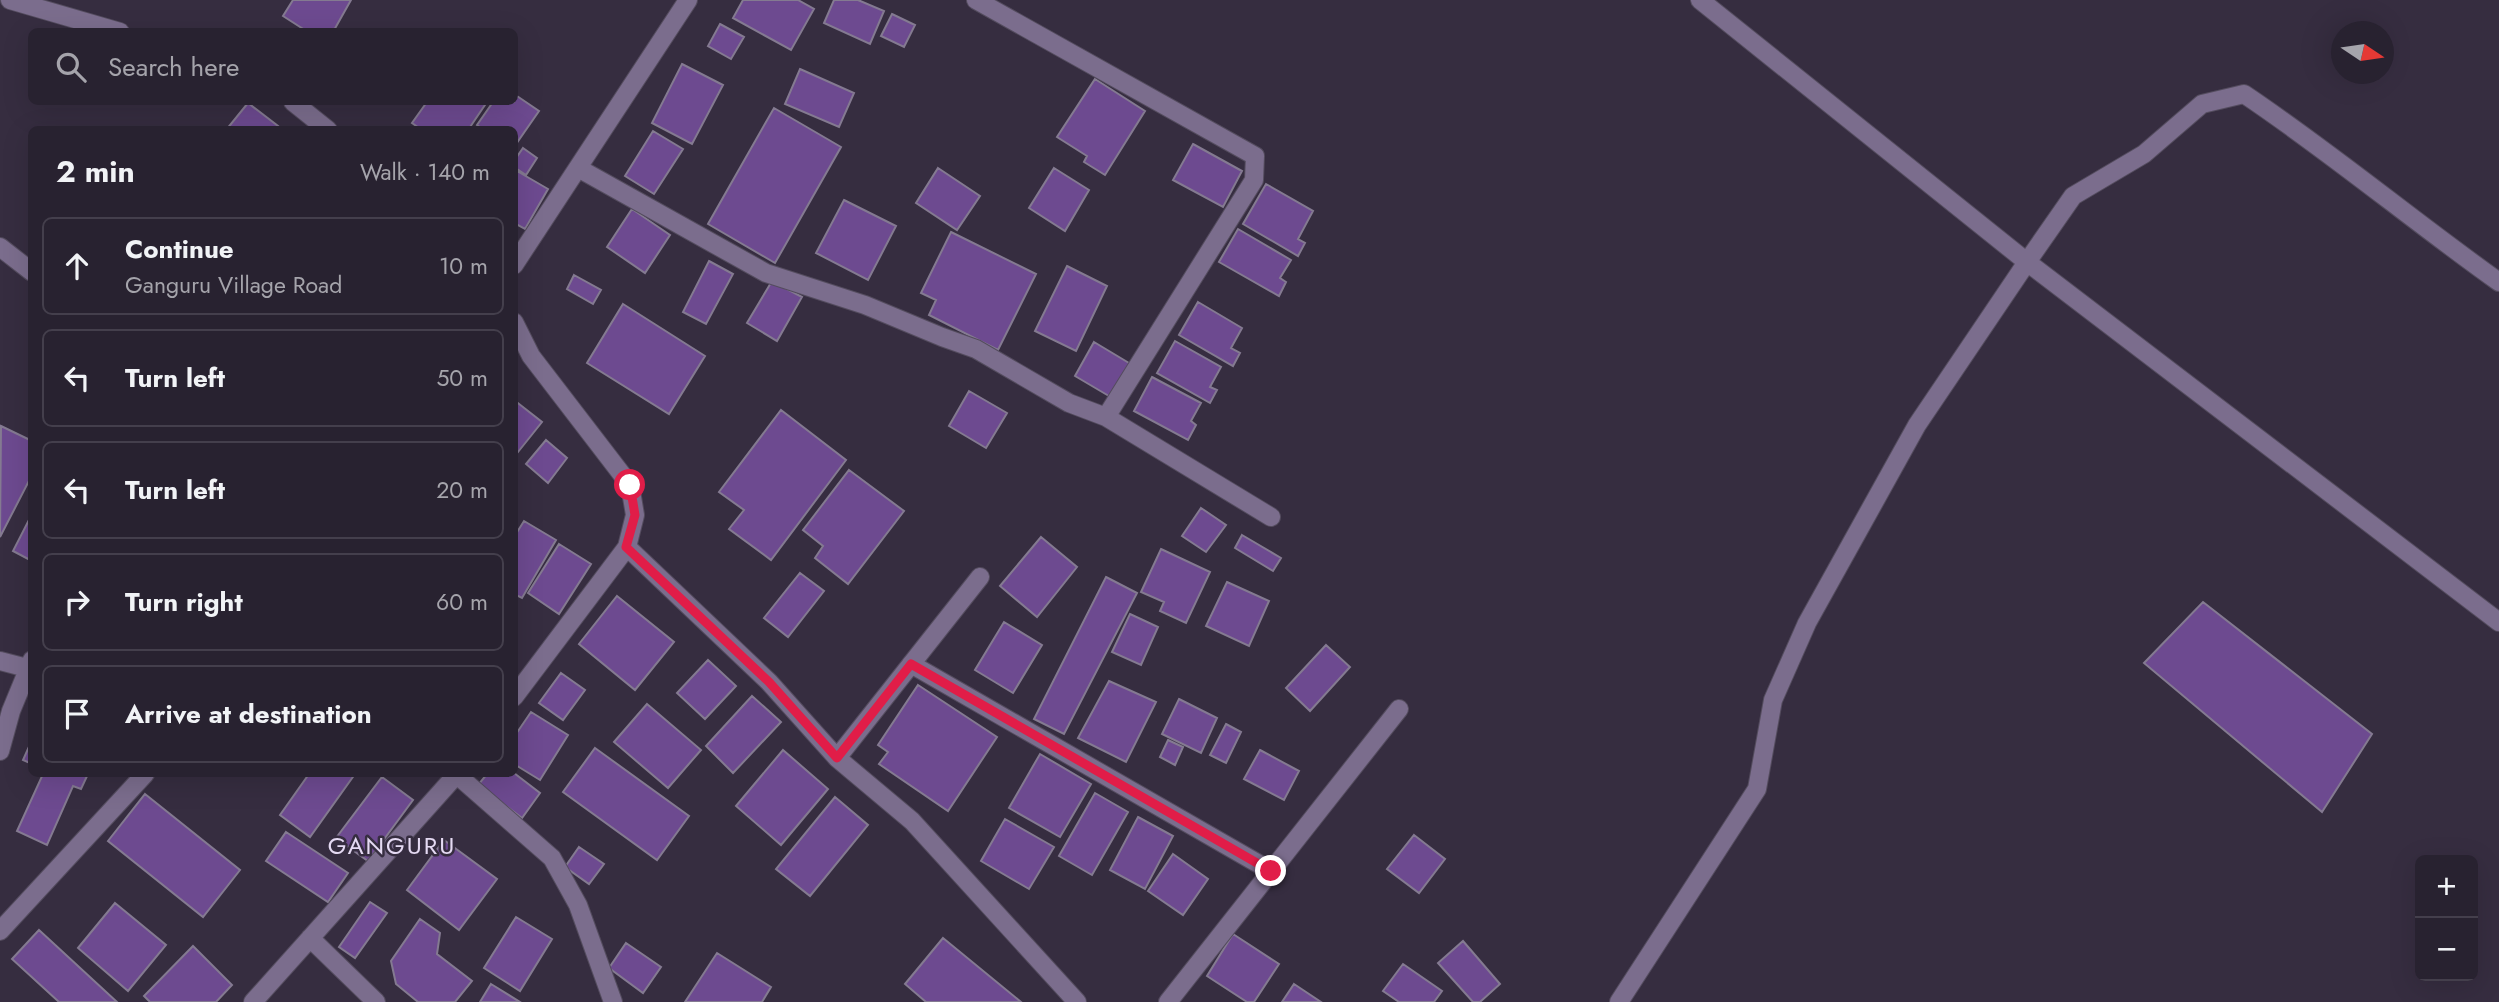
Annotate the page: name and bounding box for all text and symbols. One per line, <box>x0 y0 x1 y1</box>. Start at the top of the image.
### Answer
north arrow <box>2331 21 2394 84</box>
search box <box>28 28 518 105</box>
icon: search <box>52 48 90 86</box>
text: Search here <box>108 48 240 86</box>
text: 2 min <box>56 150 135 193</box>
text: Walk · 140 m <box>360 155 490 189</box>
text: Continue <box>125 230 234 268</box>
icon: ahead <box>58 247 96 285</box>
text: 10 m <box>439 249 488 283</box>
text: Ganguru Village Road <box>125 268 342 302</box>
icon: left <box>58 359 96 397</box>
text: Turn left <box>125 359 225 397</box>
text: 50 m <box>436 361 488 395</box>
route start <box>614 469 645 500</box>
icon: left <box>58 471 96 509</box>
text: Turn left <box>125 471 225 509</box>
text: 20 m <box>436 473 488 507</box>
icon: right <box>58 583 96 621</box>
text: Turn right <box>125 583 243 621</box>
text: 60 m <box>436 585 488 619</box>
icon: arrive <box>58 695 96 733</box>
text: Arrive at destination <box>125 695 372 733</box>
district label: GANGURU <box>328 828 456 863</box>
route end <box>1255 855 1286 886</box>
map controls <box>2415 855 2478 981</box>
button: + <box>2415 855 2478 918</box>
button: − <box>2415 918 2478 981</box>

